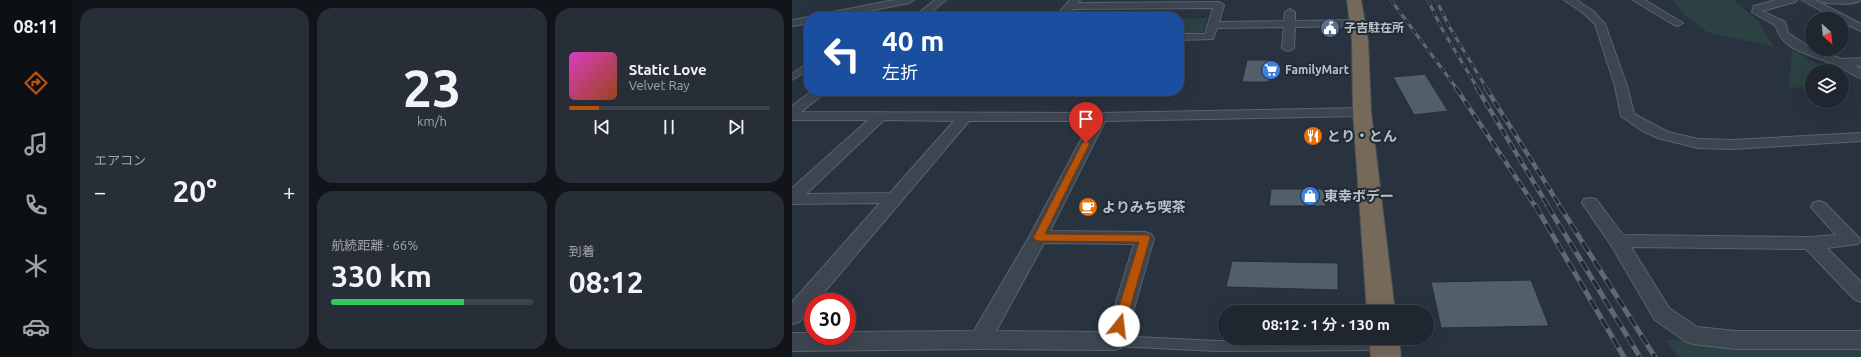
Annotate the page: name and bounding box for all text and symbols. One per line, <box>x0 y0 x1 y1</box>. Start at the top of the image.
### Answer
north arrow <box>1805 12 1849 56</box>
map controls <box>1805 12 1849 108</box>
text: 08:11 <box>13 16 59 36</box>
public building icon: 子吉駐在所 <box>1319 17 1341 39</box>
place label: 子吉駐在所 <box>1344 21 1404 34</box>
text: 40 m <box>882 25 944 56</box>
icon: left <box>816 28 868 80</box>
text: 23 <box>403 59 461 117</box>
supermarket icon: FamilyMart <box>1260 59 1282 81</box>
text: Static Love <box>629 61 707 78</box>
text: 左折 <box>882 62 918 82</box>
place label: FamilyMart <box>1285 63 1349 76</box>
button: layers <box>1805 64 1849 108</box>
icon: directions <box>22 69 50 97</box>
text: Velvet Ray <box>629 78 690 92</box>
pin <box>1069 102 1103 143</box>
icon: arrive <box>1075 108 1097 130</box>
text: km/h <box>417 114 447 128</box>
icon: previous <box>591 116 613 138</box>
icon: pause <box>658 116 680 138</box>
icon: next <box>725 116 747 138</box>
restaurant icon: とり・とん <box>1302 125 1324 147</box>
place label: とり・とん <box>1327 128 1397 144</box>
icon: music <box>22 130 50 158</box>
text: エアコン <box>94 153 146 167</box>
text: 20° <box>172 174 217 208</box>
text: − <box>94 179 106 204</box>
text: + <box>283 179 295 204</box>
shop icon: 東幸ボデー <box>1299 185 1321 207</box>
place label: 東幸ボデー <box>1324 188 1394 204</box>
icon: phone <box>22 191 50 219</box>
cafe icon: よりみち喫茶 <box>1077 196 1099 218</box>
place label: よりみち喫茶 <box>1102 199 1186 215</box>
text: 航続距離 · 66% <box>331 238 418 252</box>
text: 到着 <box>569 244 595 258</box>
icon: climate <box>22 252 50 280</box>
text: 330 km <box>331 259 432 293</box>
text: 08:12 <box>569 265 644 299</box>
speed limit sign: 30 <box>804 293 856 345</box>
position arrow <box>1098 305 1140 347</box>
icon: car <box>22 313 50 341</box>
text: 08:12 · 1 分 · 130 m <box>1262 316 1390 333</box>

